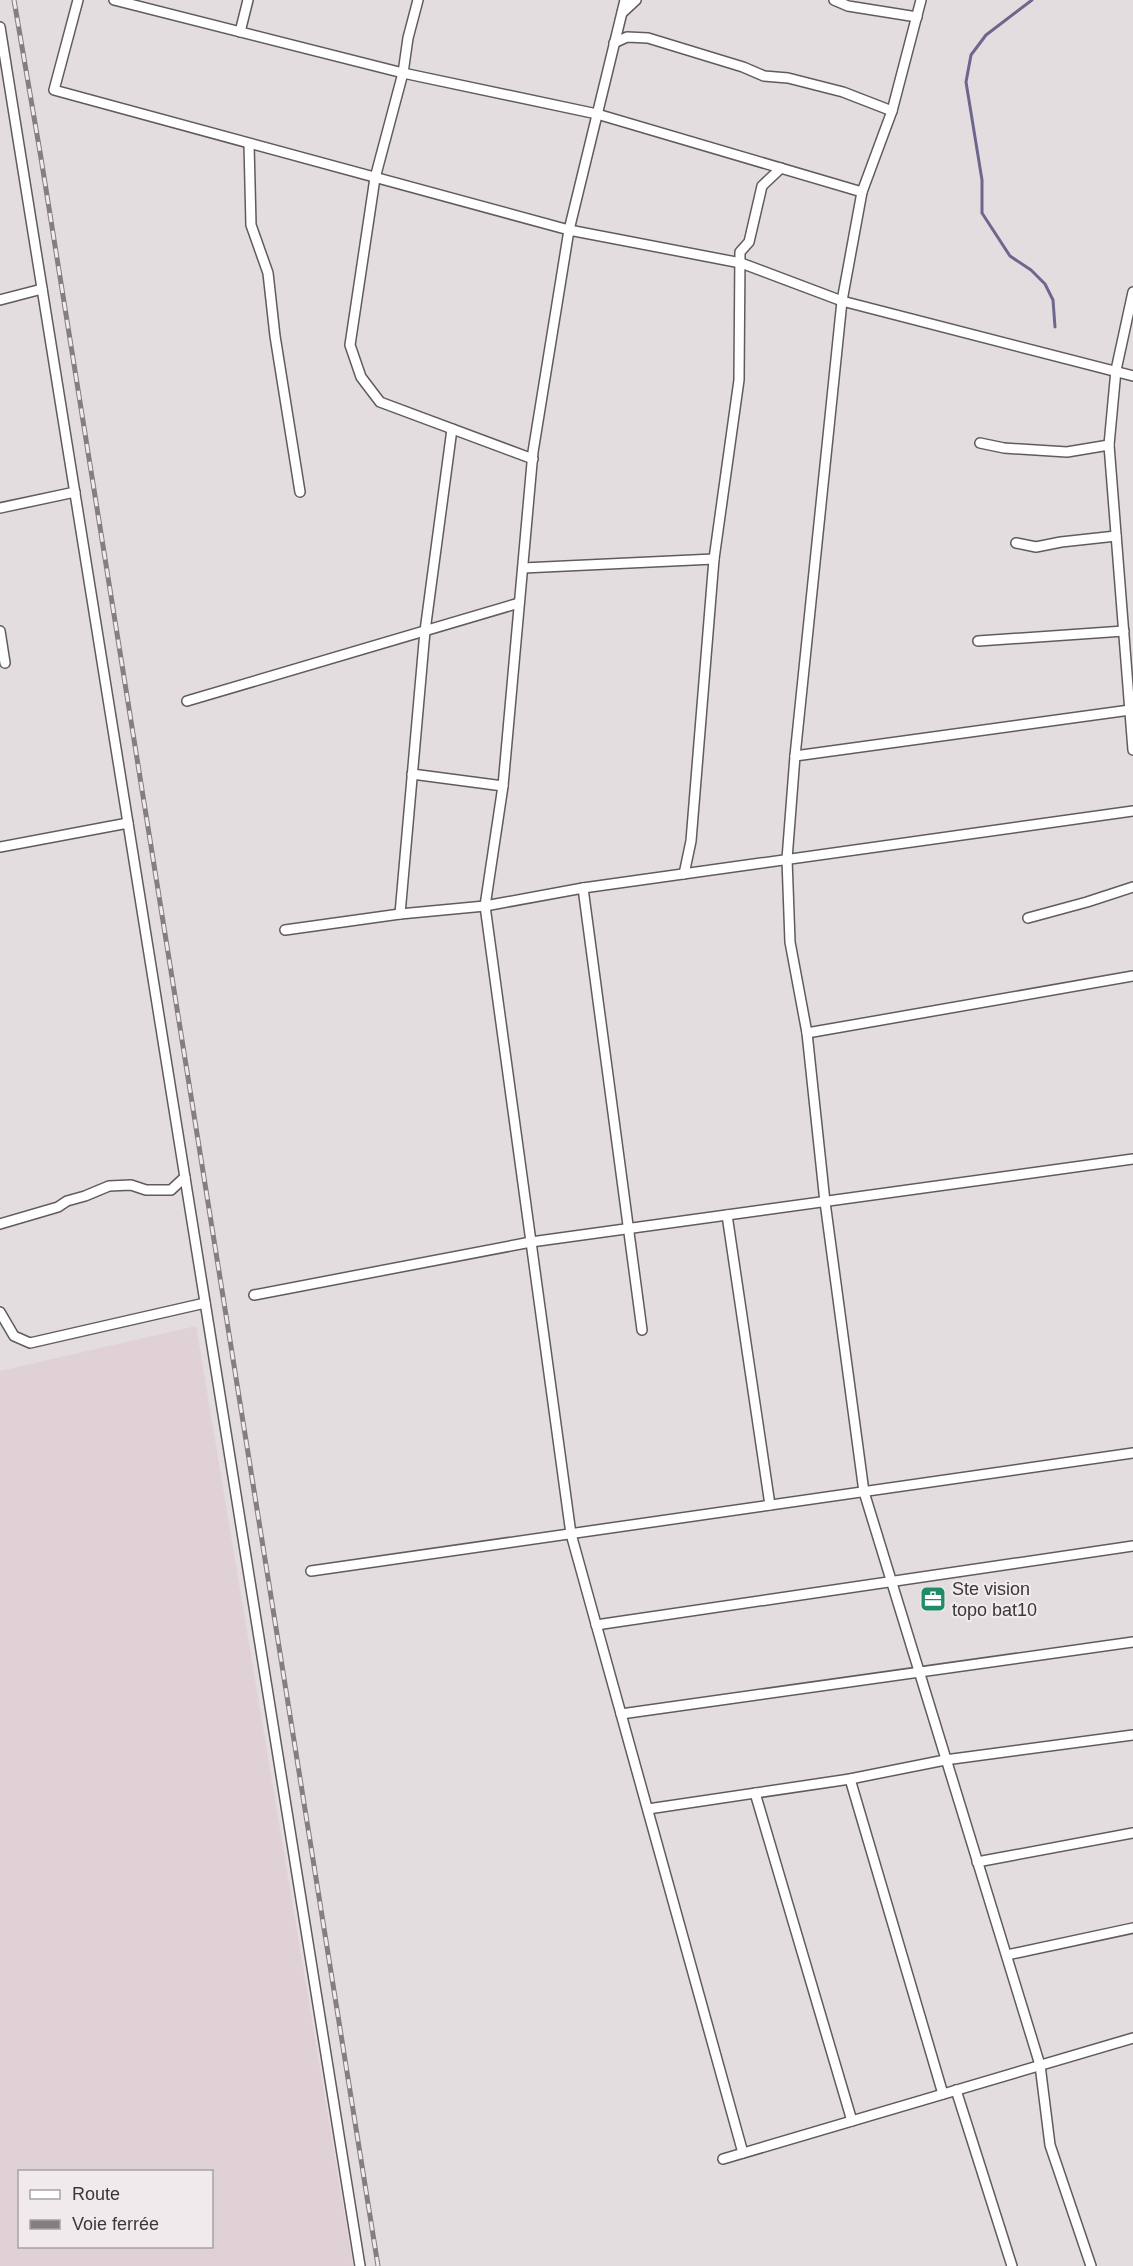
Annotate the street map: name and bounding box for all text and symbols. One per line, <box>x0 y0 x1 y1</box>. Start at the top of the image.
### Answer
place label: Ste vision topo bat10 <box>952 1579 1037 1620</box>
office icon: Ste vision topo bat10 <box>918 1584 948 1614</box>
legend <box>18 2170 213 2248</box>
text: Route <box>72 2184 120 2204</box>
text: Voie ferrée <box>72 2214 159 2234</box>

